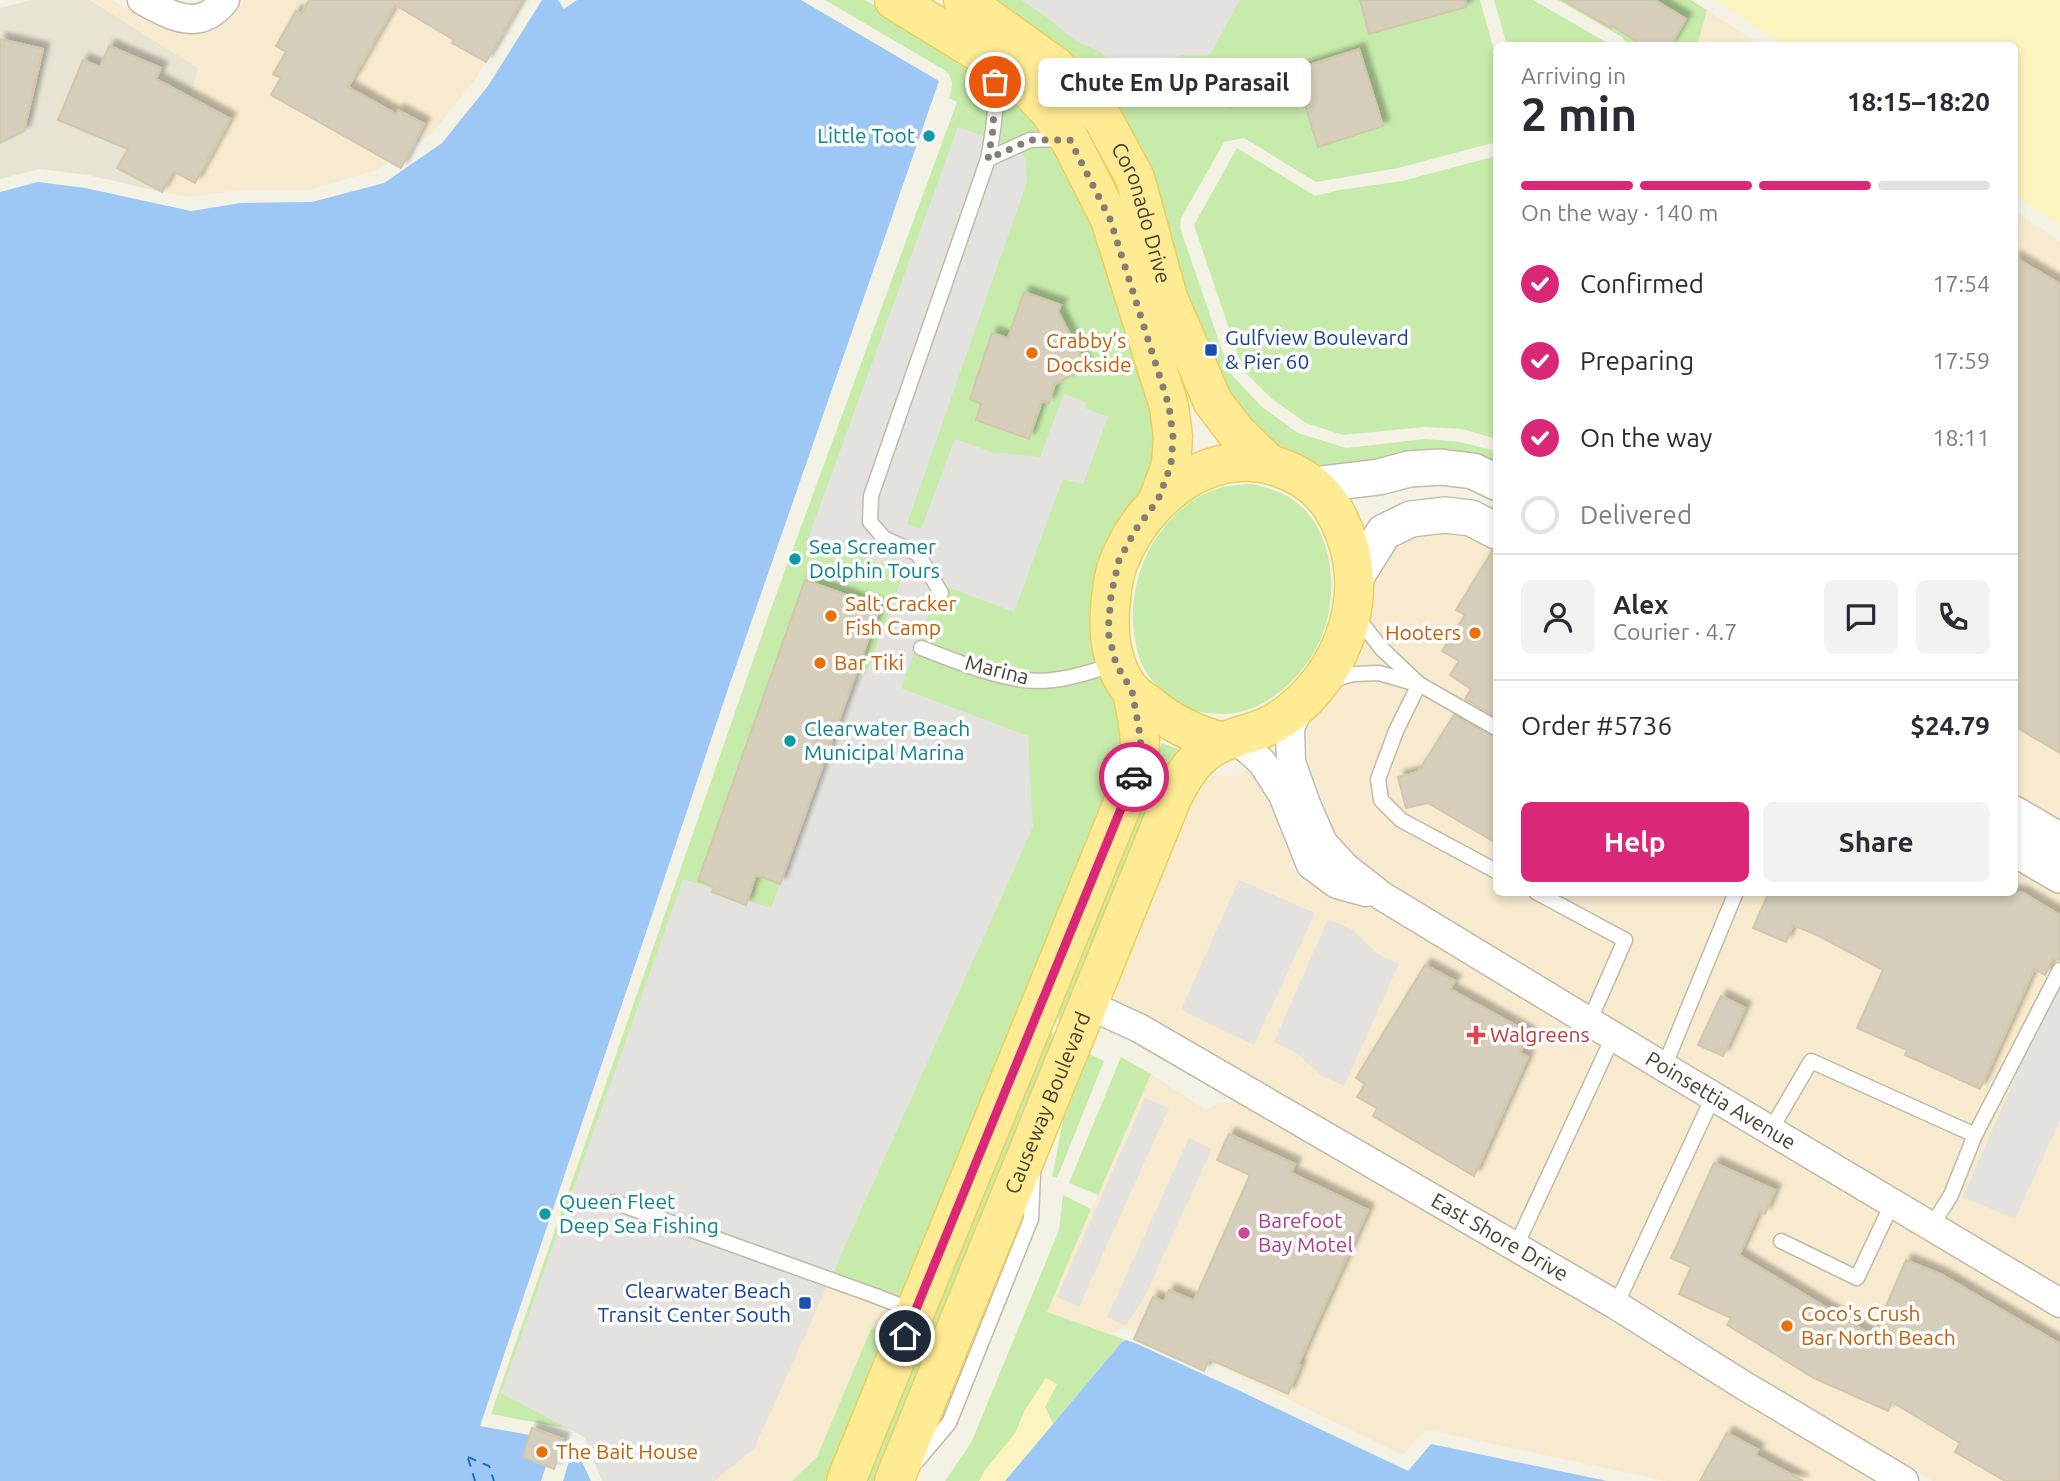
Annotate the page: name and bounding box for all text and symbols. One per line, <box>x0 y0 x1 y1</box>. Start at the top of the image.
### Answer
pin <box>965 52 1025 112</box>
callout: Chute Em Up Parasail <box>1037 57 1310 106</box>
icon: bag <box>976 63 1014 101</box>
text: Arriving in <box>1521 63 1626 88</box>
text: Chute Em Up Parasail <box>1060 70 1289 95</box>
text: 18:15–18:20 <box>1847 87 1990 116</box>
text: 2 min <box>1521 88 1637 140</box>
place label: Little Toot <box>817 123 915 147</box>
marker: Little Toot <box>921 128 937 144</box>
street label: Coronado Drive <box>1107 138 1176 286</box>
text: On the way · 140 m <box>1521 200 1718 225</box>
icon: check <box>1521 265 1559 303</box>
text: Confirmed <box>1580 269 1704 298</box>
text: 17:54 <box>1932 271 1990 296</box>
place label: Gulfview Boulevard & Pier 60 <box>1225 325 1409 373</box>
place label: Crabby’s Dockside <box>1046 328 1132 376</box>
marker: Gulfview Boulevard & Pier 60 <box>1203 342 1219 358</box>
icon: check <box>1521 342 1559 380</box>
marker: Crabby’s Dockside <box>1024 345 1040 361</box>
text: Preparing <box>1580 346 1694 375</box>
text: 17:59 <box>1932 348 1990 373</box>
icon: check <box>1521 419 1559 457</box>
text: On the way <box>1580 423 1712 452</box>
text: 18:11 <box>1932 425 1990 450</box>
text: Delivered <box>1580 500 1692 529</box>
place label: Sea Screamer Dolphin Tours <box>809 534 940 582</box>
marker: Sea Screamer Dolphin Tours <box>787 551 803 567</box>
button: person <box>1521 580 1595 654</box>
button: chat <box>1824 580 1898 654</box>
button: phone <box>1916 580 1990 654</box>
text: Alex <box>1613 590 1668 619</box>
place label: Salt Cracker Fish Camp <box>845 591 957 639</box>
marker: Salt Cracker Fish Camp <box>823 608 839 624</box>
text: Courier · 4.7 <box>1613 619 1737 644</box>
place label: Hooters <box>1385 620 1461 644</box>
marker: Hooters <box>1467 625 1483 641</box>
place label: Bar Tiki <box>834 650 904 674</box>
street label: Marina <box>963 650 1032 689</box>
marker: Bar Tiki <box>812 655 828 671</box>
text: Order #5736 <box>1521 711 1672 740</box>
text: $24.79 <box>1910 711 1990 740</box>
place label: Clearwater Beach Municipal Marina <box>804 716 970 764</box>
marker: Clearwater Beach Municipal Marina <box>782 733 798 749</box>
courier <box>1099 742 1169 812</box>
icon: car <box>1115 758 1153 796</box>
button: Help <box>1521 802 1749 882</box>
button: Share <box>1763 802 1990 882</box>
street label: Causeway Boulevard <box>999 1008 1095 1197</box>
place label: Walgreens <box>1490 1022 1590 1046</box>
marker: Walgreens <box>1468 1027 1484 1043</box>
street label: Poinsettia Avenue <box>1642 1046 1801 1154</box>
street label: East Shore Drive <box>1427 1187 1573 1286</box>
place label: Queen Fleet Deep Sea Fishing <box>559 1189 719 1237</box>
marker: Queen Fleet Deep Sea Fishing <box>537 1206 553 1222</box>
place label: Barefoot Bay Motel <box>1258 1208 1353 1256</box>
marker: Barefoot Bay Motel <box>1236 1225 1252 1241</box>
place label: Clearwater Beach Transit Center South <box>598 1278 791 1326</box>
marker: Clearwater Beach Transit Center South <box>797 1295 813 1311</box>
place label: Coco's Crush Bar North Beach <box>1801 1301 1956 1349</box>
pin <box>875 1306 935 1366</box>
icon: home <box>886 1317 924 1355</box>
marker: Coco's Crush Bar North Beach <box>1779 1318 1795 1334</box>
place label: The Bait House <box>556 1439 698 1463</box>
marker: The Bait House <box>534 1444 550 1460</box>

